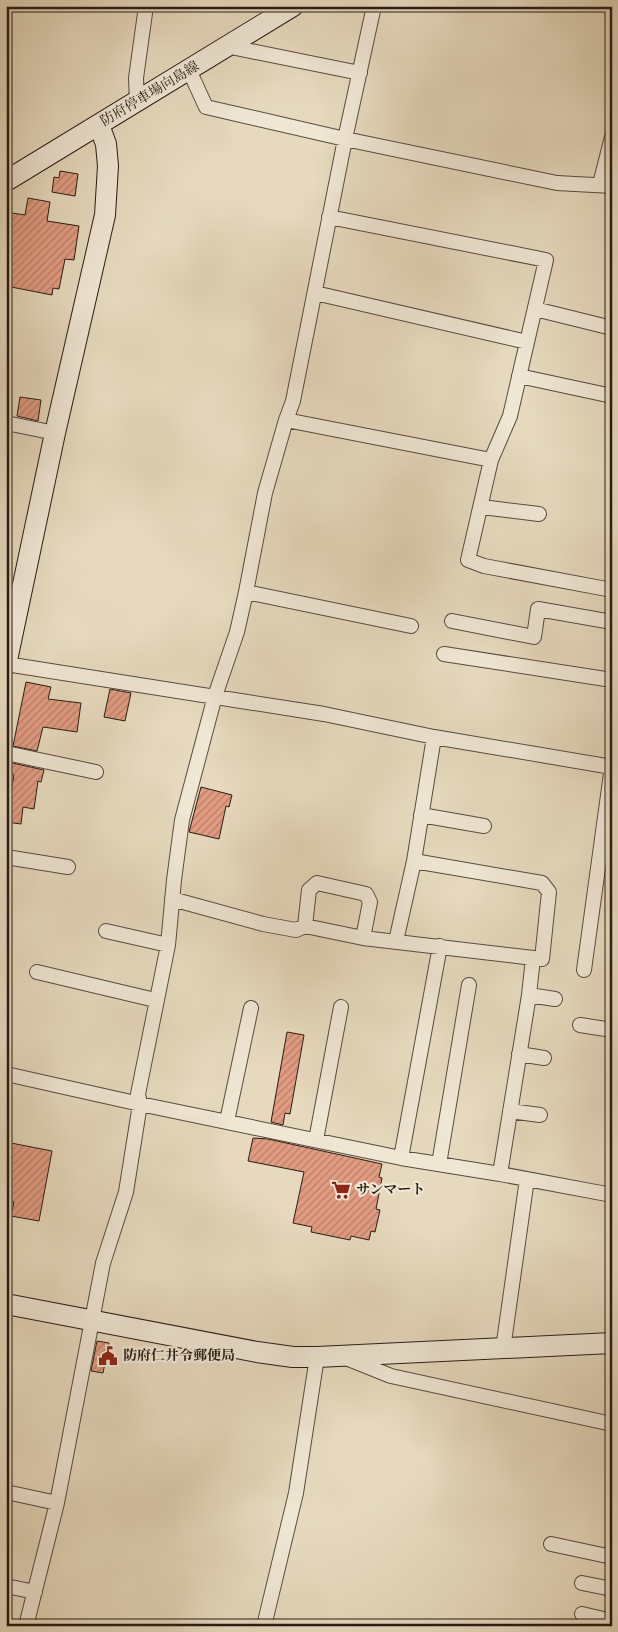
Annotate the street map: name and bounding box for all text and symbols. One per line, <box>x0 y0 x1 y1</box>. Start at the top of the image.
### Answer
street label: 防府停車場向島線 <box>97 57 203 131</box>
supermarket icon: サンマート <box>330 1179 352 1201</box>
place label: サンマート <box>356 1181 425 1199</box>
public building icon: 防府仁井令郵便局 <box>97 1345 119 1367</box>
place label: 防府仁井令郵便局 <box>123 1347 235 1365</box>

